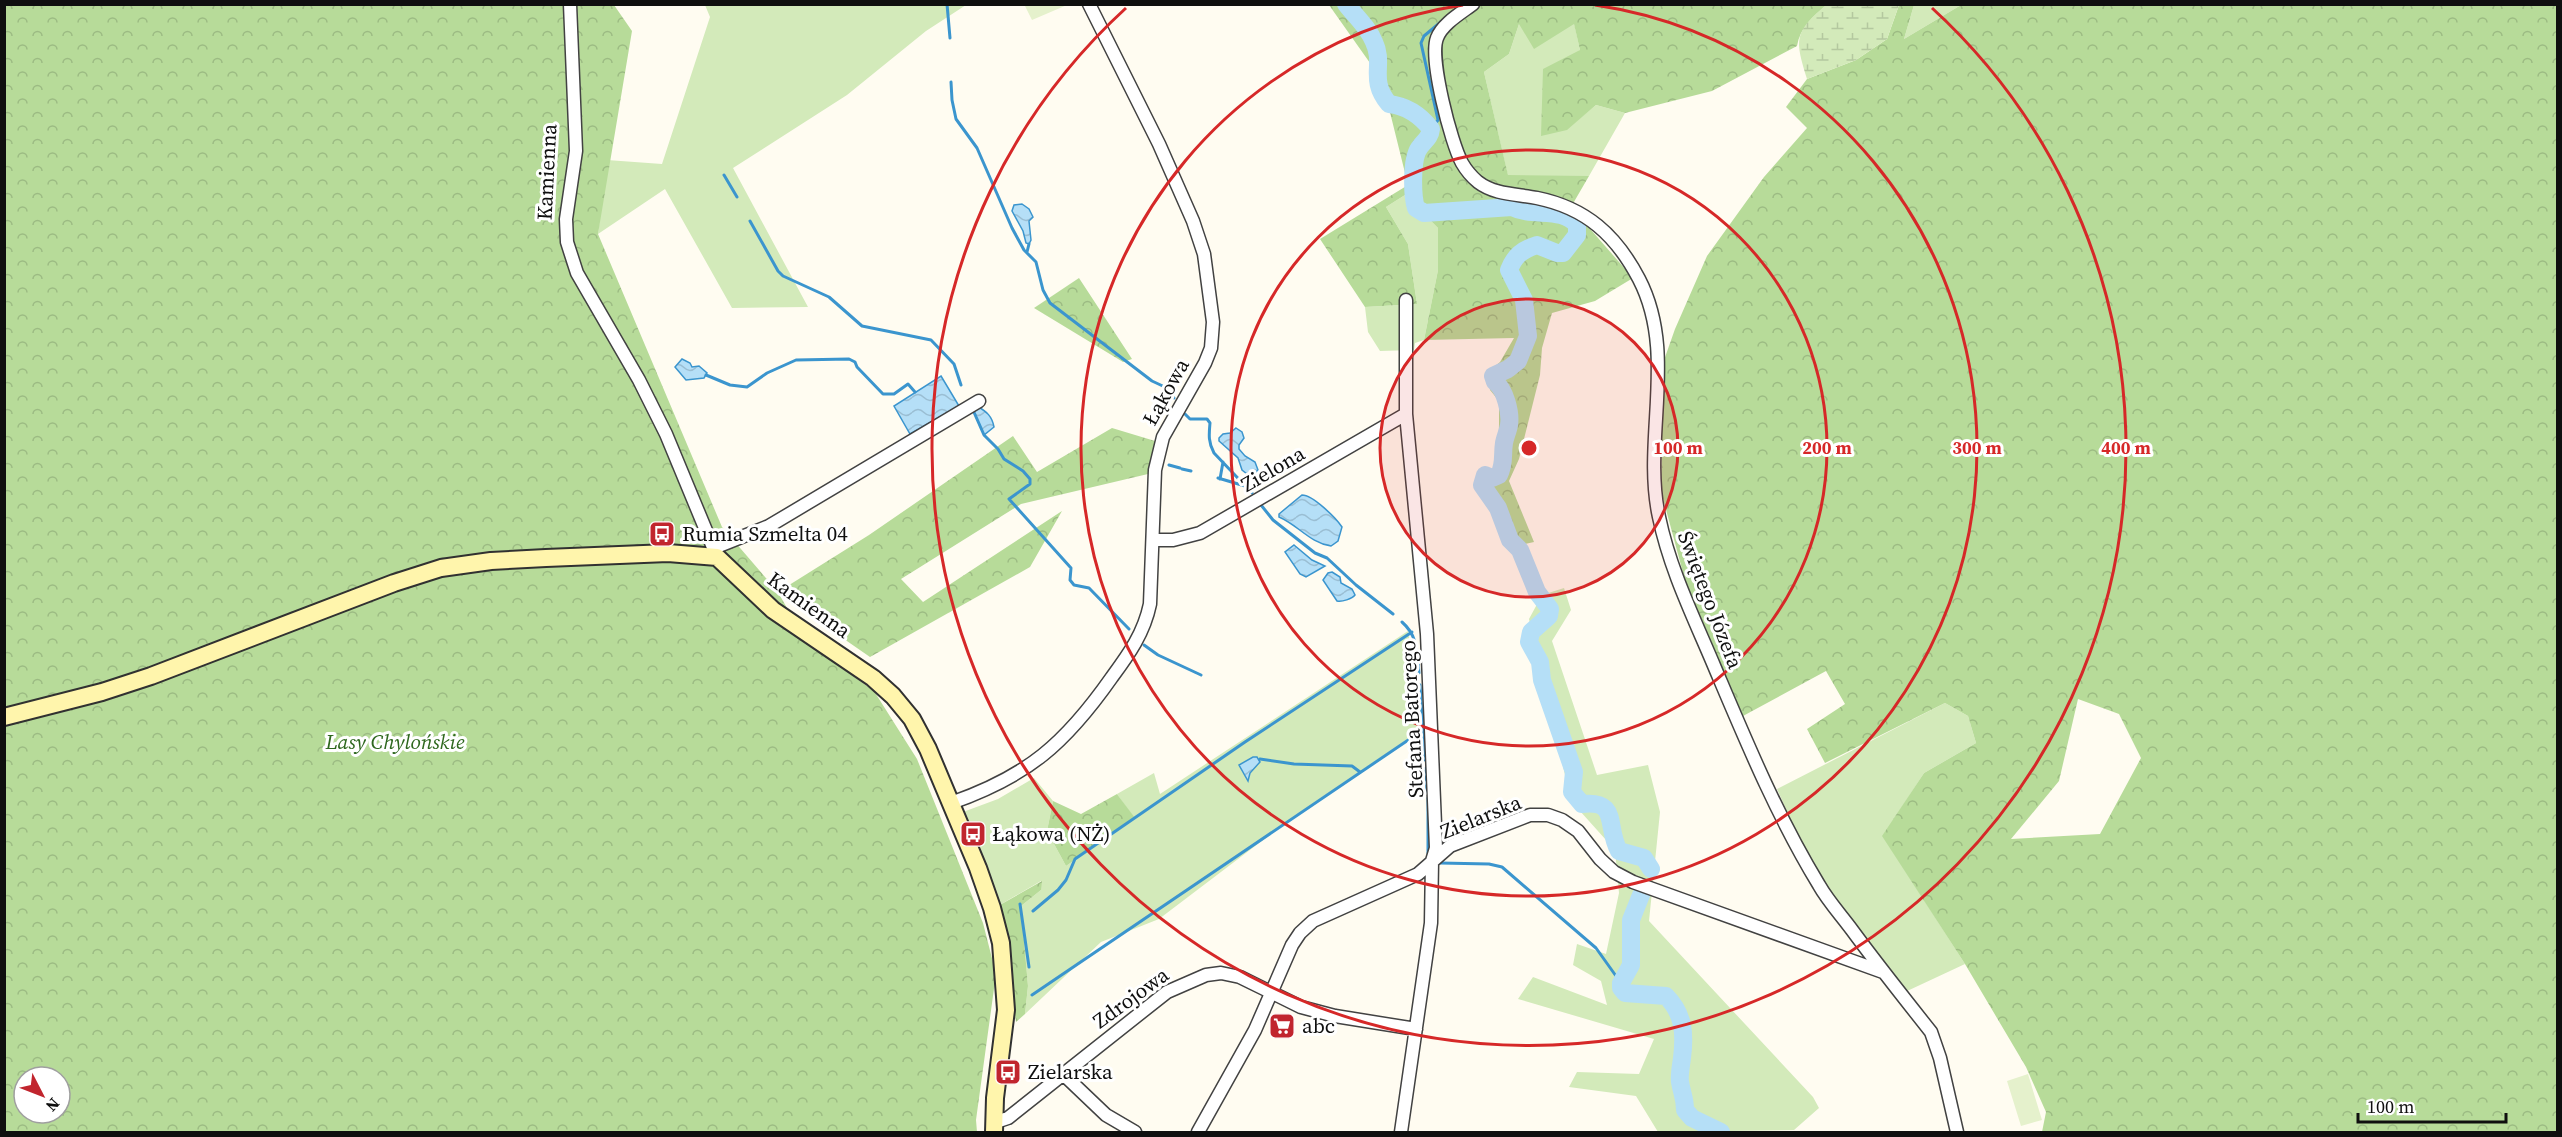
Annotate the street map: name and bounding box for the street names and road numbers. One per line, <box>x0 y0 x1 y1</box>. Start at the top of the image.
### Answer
street label: Kamienna <box>529 123 564 221</box>
street label: Łąkowa <box>1135 353 1196 430</box>
street label: Zielona <box>1235 438 1310 499</box>
street label: Świętego Józefa <box>1671 527 1750 673</box>
street label: Kamienna <box>762 565 857 645</box>
street label: Stefana Batorego <box>1393 639 1430 799</box>
street label: Zielarska <box>1436 787 1526 846</box>
street label: Zdrojowa <box>1087 960 1175 1035</box>

